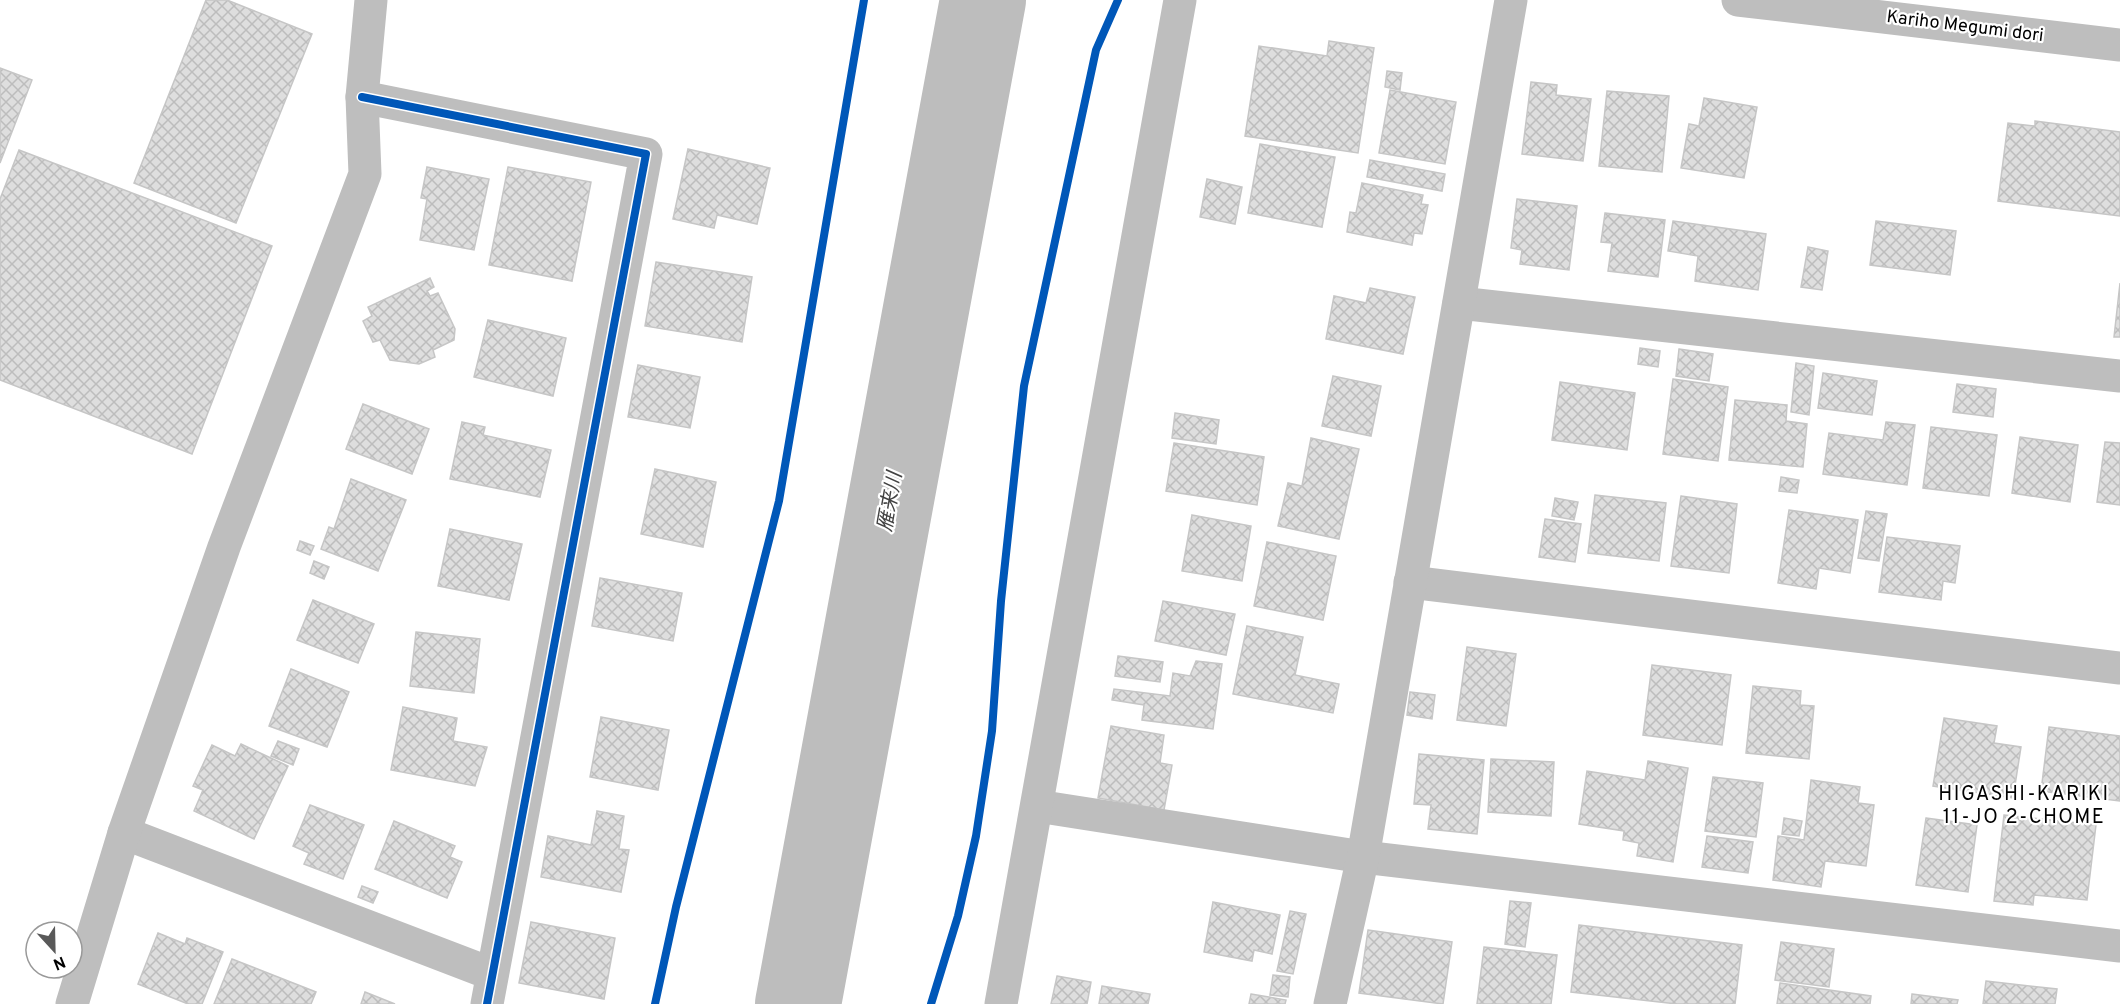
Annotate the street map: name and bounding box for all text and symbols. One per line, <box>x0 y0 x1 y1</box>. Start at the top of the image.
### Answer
street label: Kariho Megumi dori <box>1885 6 2045 48</box>
water label: 雁来川 <box>873 468 909 534</box>
district label: HIGASHI-KARIKI 11-JO 2-CHOME <box>1938 782 2110 831</box>
north arrow <box>24 920 84 980</box>
text: N <box>50 951 68 973</box>

